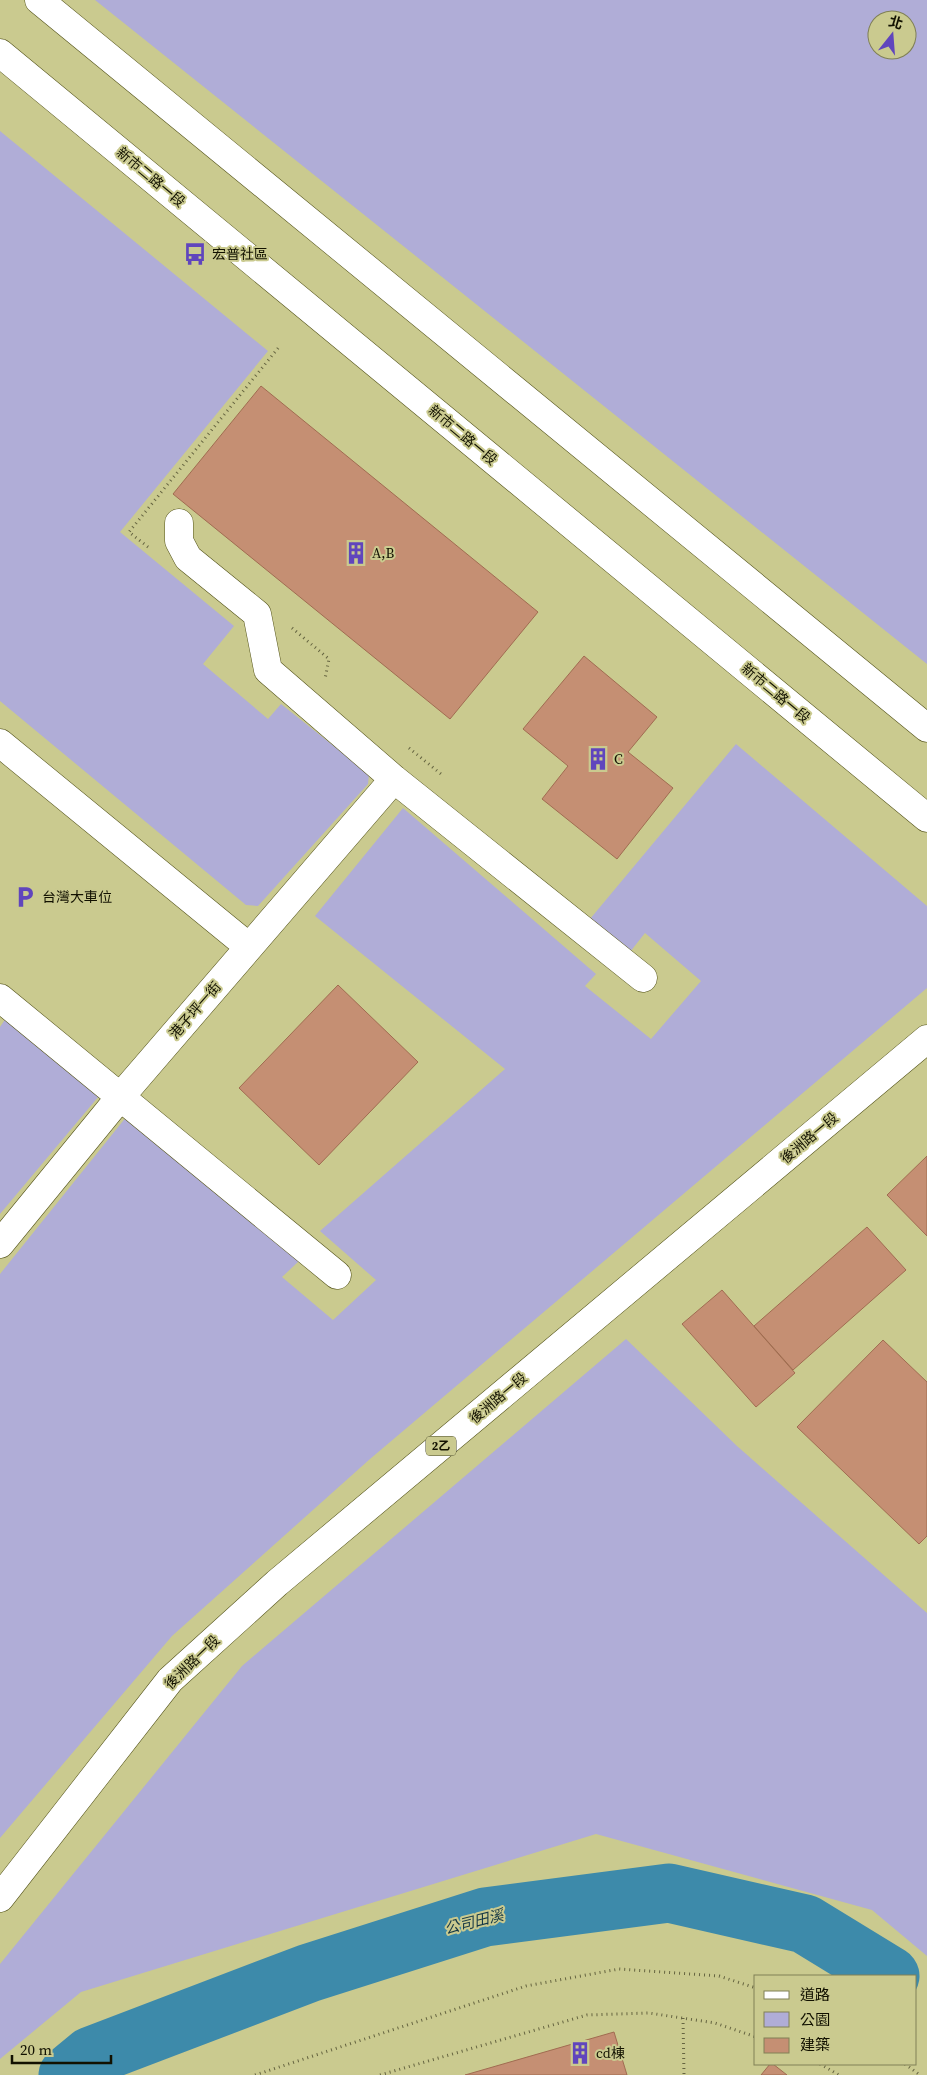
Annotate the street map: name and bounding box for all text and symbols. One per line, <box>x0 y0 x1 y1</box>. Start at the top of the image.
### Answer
north arrow <box>867 10 917 60</box>
text: 北 <box>886 11 905 34</box>
street label: 新市二路一段 <box>112 142 190 212</box>
bus stop icon: 宏普社區 <box>182 241 208 267</box>
place label: 宏普社區 <box>212 244 268 264</box>
street label: 新市二路一段 <box>424 400 502 470</box>
building icon: A,B <box>343 540 369 566</box>
place label: A,B <box>372 543 394 563</box>
street label: 新市二路一段 <box>737 658 815 728</box>
building icon: C <box>585 746 611 772</box>
place label: C <box>614 749 623 769</box>
parking icon: 台灣大車位 <box>12 884 38 910</box>
place label: 台灣大車位 <box>42 887 112 907</box>
street label: 港子坪一街 <box>164 977 226 1043</box>
street label: 後洲路一段 <box>776 1108 842 1168</box>
street label: 後洲路一段 <box>465 1368 531 1428</box>
road number: 2乙 <box>426 1436 456 1455</box>
street label: 後洲路一段 <box>160 1630 224 1694</box>
water label: 公司田溪 <box>442 1904 507 1939</box>
legend <box>754 1975 917 2065</box>
text: 道路 <box>800 1984 830 2005</box>
text: 公園 <box>800 2009 830 2030</box>
scale bar <box>12 2032 111 2064</box>
text: 建築 <box>800 2034 830 2055</box>
text: 20 m <box>20 2039 52 2060</box>
building icon: cd棟 <box>567 2040 593 2066</box>
place label: cd棟 <box>596 2043 625 2063</box>

